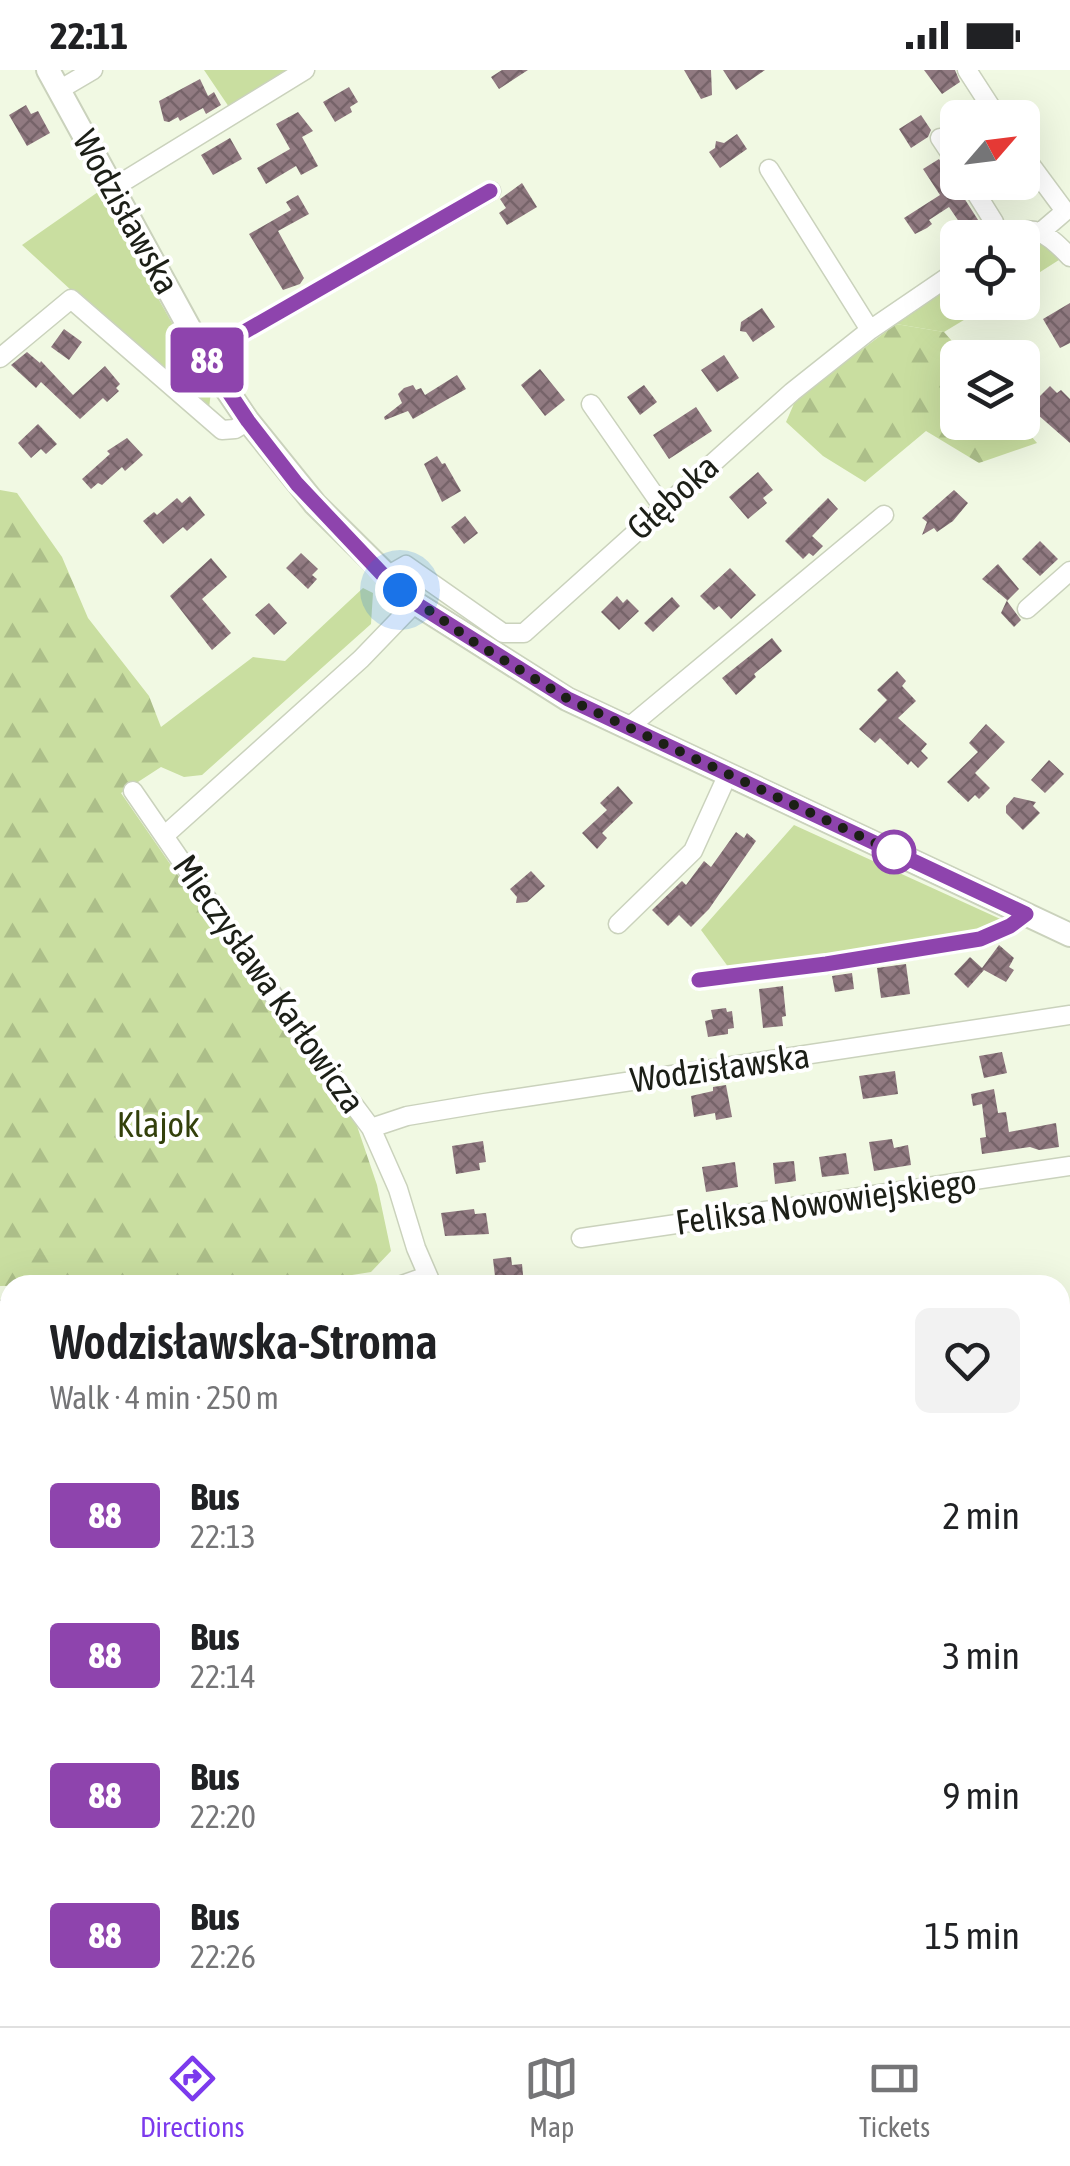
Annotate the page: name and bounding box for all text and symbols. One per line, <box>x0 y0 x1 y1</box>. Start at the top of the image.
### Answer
text: 22:11 <box>50 14 128 57</box>
north arrow <box>940 100 1040 200</box>
map controls <box>940 100 1040 440</box>
street label: Wodzisławska <box>66 123 188 300</box>
button: locate <box>940 220 1040 320</box>
line badge: 88 <box>162 328 252 392</box>
text: 88 <box>191 340 223 380</box>
button: layers <box>940 340 1040 440</box>
street label: Głęboka <box>619 445 726 547</box>
your location <box>375 565 425 615</box>
unlabelled marker <box>873 831 915 873</box>
street label: Mieczysława Karłowicza <box>166 847 374 1120</box>
street label: Wodzisławska <box>628 1035 812 1099</box>
park label: Klajok <box>117 1104 199 1144</box>
street label: Feliksa Nowowiejskiego <box>673 1160 979 1242</box>
button: heart <box>915 1308 1020 1413</box>
text: Wodzisławska-Stroma <box>50 1314 438 1369</box>
text: Walk · 4 min · 250 m <box>50 1379 279 1416</box>
text: Bus <box>190 1475 240 1518</box>
text: 2 min <box>942 1494 1020 1537</box>
text: 88 <box>89 1495 121 1535</box>
text: 22:13 <box>190 1518 256 1555</box>
text: Bus <box>190 1615 240 1658</box>
text: 3 min <box>942 1634 1020 1677</box>
text: 88 <box>89 1635 121 1675</box>
text: 22:14 <box>190 1658 256 1695</box>
text: Bus <box>190 1755 240 1798</box>
text: 9 min <box>942 1774 1020 1817</box>
text: 88 <box>89 1775 121 1815</box>
text: 22:20 <box>190 1798 256 1835</box>
text: Bus <box>190 1895 240 1938</box>
text: 15 min <box>925 1914 1020 1957</box>
text: 88 <box>89 1915 121 1955</box>
text: 22:26 <box>190 1938 256 1975</box>
tab: Directions <box>140 2051 244 2143</box>
tab: Map <box>524 2051 579 2143</box>
tab: Tickets <box>859 2051 930 2143</box>

